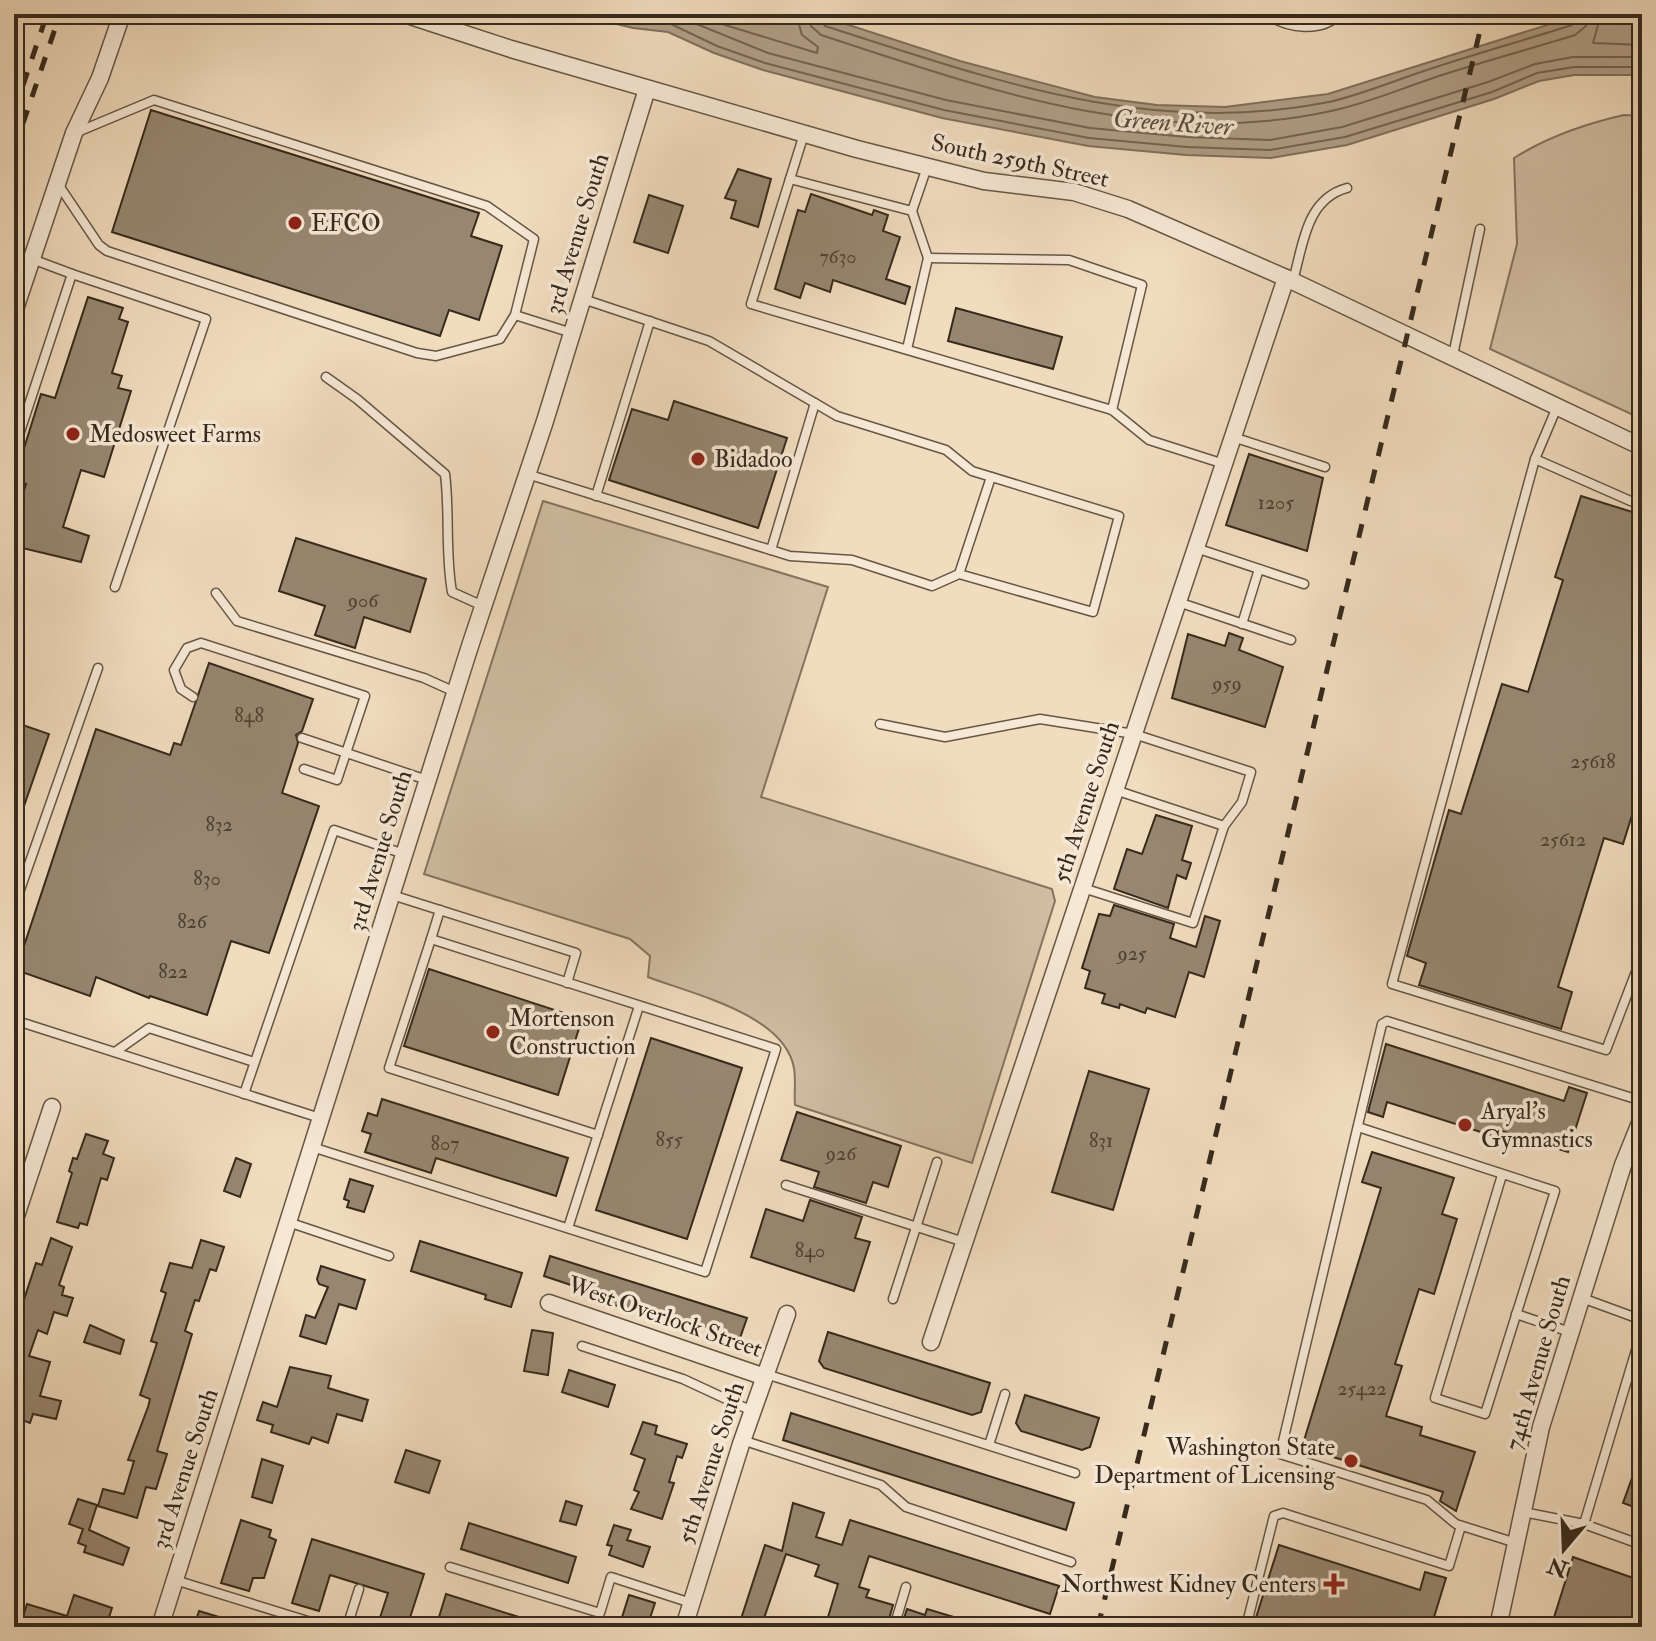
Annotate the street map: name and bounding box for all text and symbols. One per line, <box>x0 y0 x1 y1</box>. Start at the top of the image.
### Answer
water label: Green River <box>1112 103 1235 143</box>
street label: South 259th Street <box>928 127 1112 195</box>
street label: 3rd Avenue South <box>538 149 616 318</box>
place label: EFCO <box>311 208 380 239</box>
marker: EFCO <box>286 214 304 232</box>
house number: 7630 <box>819 244 857 269</box>
place label: Medosweet Farms <box>89 419 261 450</box>
marker: Medosweet Farms <box>64 425 82 443</box>
place label: Bidadoo <box>714 444 792 475</box>
marker: Bidadoo <box>689 450 707 468</box>
house number: 1205 <box>1258 490 1294 515</box>
house number: 906 <box>346 588 379 613</box>
house number: 959 <box>1210 671 1242 696</box>
house number: 848 <box>234 703 264 728</box>
street label: 5th Avenue South <box>1045 717 1127 887</box>
house number: 25618 <box>1570 749 1616 774</box>
street label: 3rd Avenue South <box>341 766 419 935</box>
house number: 832 <box>205 812 233 837</box>
house number: 25612 <box>1540 827 1586 852</box>
house number: 830 <box>193 866 221 891</box>
house number: 826 <box>177 909 208 934</box>
house number: 925 <box>1115 941 1147 966</box>
house number: 822 <box>158 959 188 984</box>
place label: Mortenson Construction <box>509 1003 636 1062</box>
marker: Mortenson Construction <box>484 1023 502 1041</box>
place label: Aryal's Gymnastics <box>1480 1096 1593 1155</box>
marker: Aryal's Gymnastics <box>1456 1116 1474 1134</box>
house number: 855 <box>656 1127 683 1152</box>
house number: 831 <box>1089 1128 1113 1153</box>
house number: 807 <box>431 1131 459 1156</box>
house number: 926 <box>824 1141 857 1166</box>
house number: 840 <box>795 1238 825 1263</box>
street label: West Overlock Street <box>563 1269 766 1365</box>
street label: 74th Avenue South <box>1498 1271 1578 1454</box>
house number: 25422 <box>1337 1376 1387 1401</box>
street label: 5th Avenue South <box>670 1378 752 1548</box>
street label: 3rd Avenue South <box>144 1384 226 1553</box>
place label: Washington State Department of Licensing <box>1094 1432 1336 1491</box>
marker: Washington State Department of Licensing <box>1342 1452 1360 1470</box>
north arrow <box>1524 1509 1604 1589</box>
text: N <box>1544 1550 1573 1584</box>
place label: Northwest Kidney Centers <box>1061 1569 1316 1600</box>
marker: Northwest Kidney Centers <box>1323 1573 1345 1595</box>

